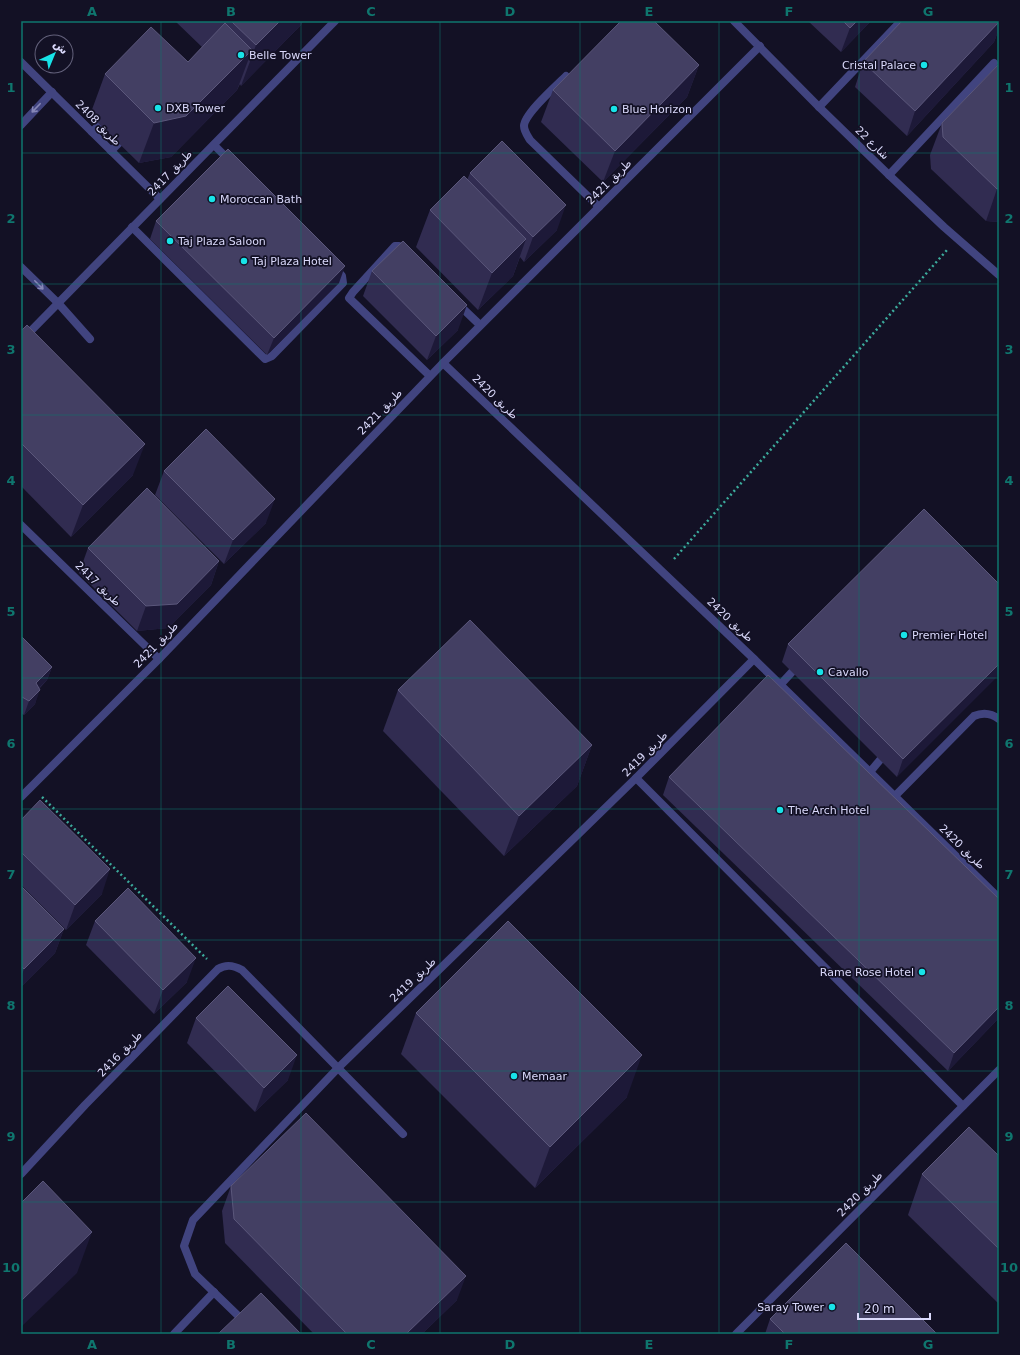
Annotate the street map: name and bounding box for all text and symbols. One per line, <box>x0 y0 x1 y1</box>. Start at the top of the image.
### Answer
text: A <box>87 4 97 19</box>
text: B <box>226 4 236 19</box>
text: C <box>366 4 376 19</box>
text: D <box>505 4 516 19</box>
text: E <box>645 4 653 19</box>
text: F <box>785 4 793 19</box>
text: G <box>923 4 933 19</box>
north arrow <box>34 34 74 74</box>
text: ش <box>51 37 71 57</box>
place label: Belle Tower <box>249 49 312 62</box>
marker: Belle Tower <box>236 50 246 60</box>
place label: Cristal Palace <box>842 59 916 72</box>
marker: Cristal Palace <box>919 60 929 70</box>
text: 1 <box>6 80 16 95</box>
text: 1 <box>1004 80 1014 95</box>
street label: طريق 2408 <box>72 98 123 149</box>
place label: DXB Tower <box>166 102 225 115</box>
one-way arrow <box>32 103 41 114</box>
marker: DXB Tower <box>153 103 163 113</box>
place label: Blue Horizon <box>622 103 692 116</box>
marker: Blue Horizon <box>609 104 619 114</box>
street label: شارع 22 <box>852 124 892 162</box>
street label: طريق 2417 <box>145 147 196 199</box>
street label: طريق 2421 <box>584 157 635 208</box>
place label: Moroccan Bath <box>220 193 302 206</box>
marker: Moroccan Bath <box>207 194 217 204</box>
text: 2 <box>6 211 16 226</box>
text: 2 <box>1004 211 1014 226</box>
place label: Taj Plaza Saloon <box>177 235 266 248</box>
marker: Taj Plaza Saloon <box>165 236 175 246</box>
place label: Taj Plaza Hotel <box>251 255 332 268</box>
marker: Taj Plaza Hotel <box>239 256 249 266</box>
one-way arrow <box>34 280 44 290</box>
text: 3 <box>6 342 16 357</box>
text: 3 <box>1004 342 1014 357</box>
street label: طريق 2420 <box>469 372 521 423</box>
street label: طريق 2421 <box>355 386 406 438</box>
text: 4 <box>6 473 16 488</box>
text: 4 <box>1004 473 1014 488</box>
street label: طريق 2417 <box>72 559 124 610</box>
street label: طريق 2420 <box>703 595 756 646</box>
text: 5 <box>6 604 16 619</box>
text: 5 <box>1004 604 1014 619</box>
street label: طريق 2421 <box>131 619 182 671</box>
place label: Premier Hotel <box>912 629 987 642</box>
marker: Premier Hotel <box>899 630 909 640</box>
place label: Cavallo <box>828 666 869 679</box>
marker: Cavallo <box>815 667 825 677</box>
street label: طريق 2419 <box>620 729 671 780</box>
text: 6 <box>6 736 16 751</box>
text: 6 <box>1004 736 1014 751</box>
place label: The Arch Hotel <box>787 804 869 817</box>
marker: The Arch Hotel <box>775 805 785 815</box>
street label: طريق 2420 <box>936 822 988 873</box>
text: 7 <box>6 867 16 882</box>
text: 7 <box>1004 867 1014 882</box>
street label: طريق 2419 <box>387 955 439 1006</box>
place label: Rame Rose Hotel <box>820 966 914 979</box>
marker: Rame Rose Hotel <box>917 967 927 977</box>
text: 8 <box>6 998 16 1013</box>
text: 8 <box>1004 998 1014 1013</box>
street label: طريق 2416 <box>95 1028 146 1080</box>
place label: Memaar <box>522 1070 567 1083</box>
marker: Memaar <box>509 1071 519 1081</box>
text: 9 <box>6 1129 16 1144</box>
text: 9 <box>1004 1129 1014 1144</box>
street label: طريق 2420 <box>835 1169 886 1220</box>
text: 10 <box>2 1260 20 1275</box>
text: 10 <box>1000 1260 1018 1275</box>
scale bar <box>858 1295 930 1321</box>
place label: Saray Tower <box>757 1301 824 1314</box>
marker: Saray Tower <box>827 1302 837 1312</box>
text: 20 m <box>864 1302 895 1316</box>
text: A <box>87 1337 97 1352</box>
text: B <box>226 1337 236 1352</box>
text: C <box>366 1337 376 1352</box>
text: D <box>505 1337 516 1352</box>
text: E <box>645 1337 653 1352</box>
text: F <box>785 1337 793 1352</box>
text: G <box>923 1337 933 1352</box>

